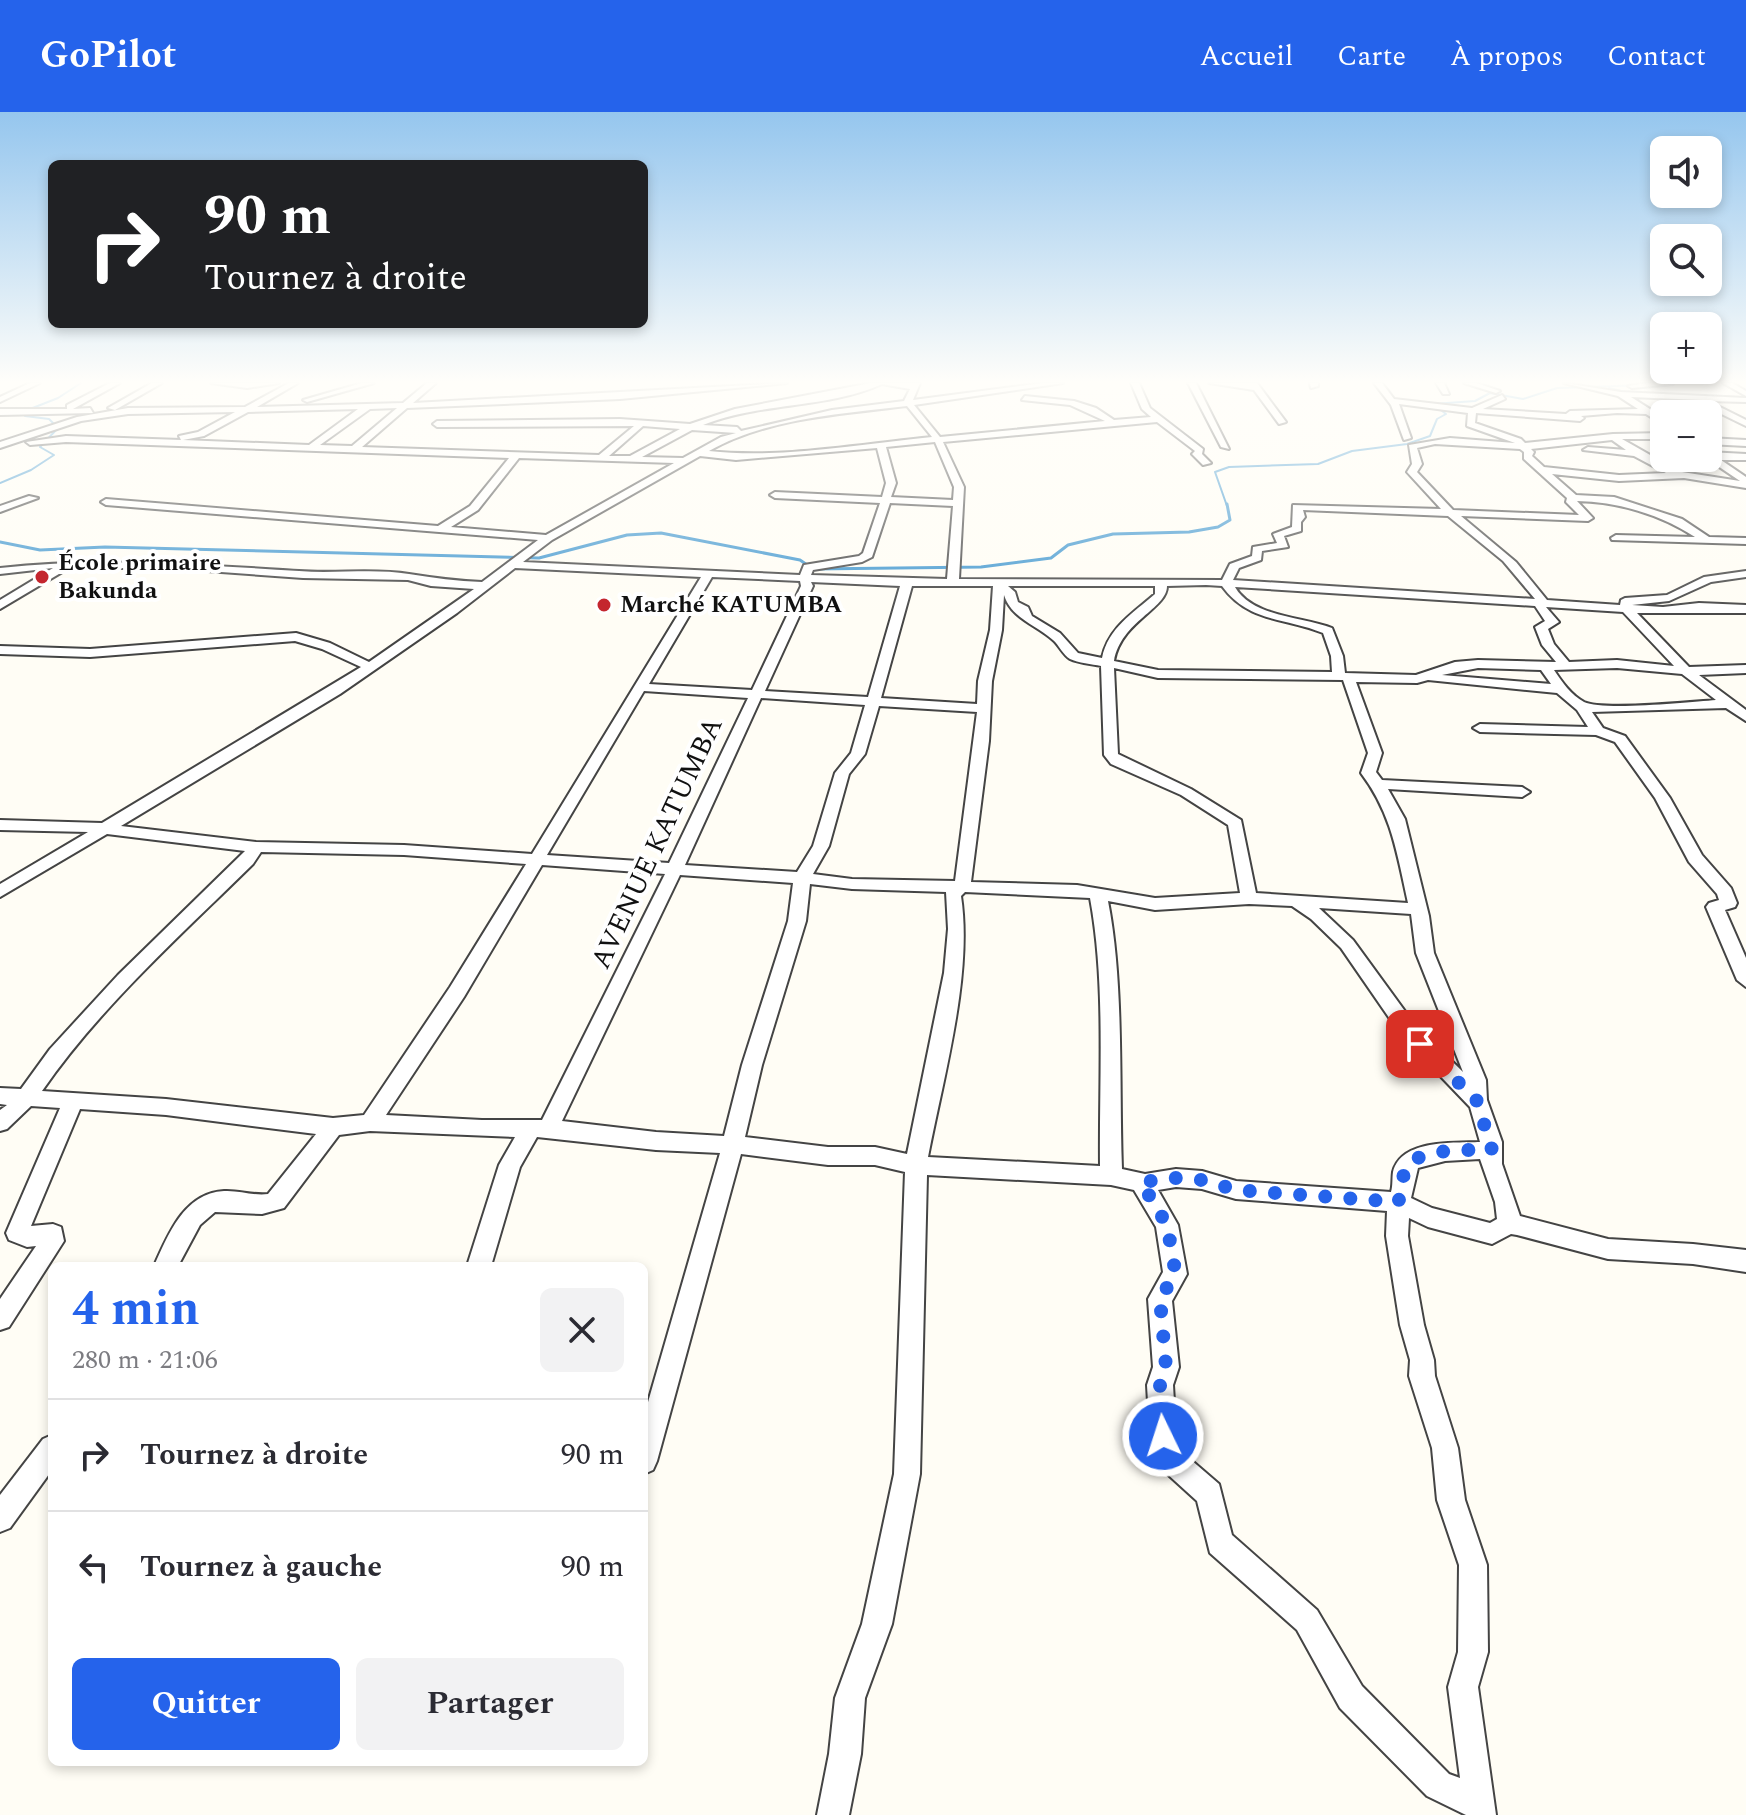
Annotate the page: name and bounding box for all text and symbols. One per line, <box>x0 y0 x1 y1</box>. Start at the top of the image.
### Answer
text: GoPilot <box>40 27 176 85</box>
text: Accueil <box>1200 35 1293 78</box>
text: Carte <box>1337 35 1406 78</box>
text: À propos <box>1450 35 1563 78</box>
text: Contact <box>1607 35 1706 78</box>
map controls <box>1650 136 1722 472</box>
button: sound <box>1650 136 1722 208</box>
text: 90 m <box>204 174 331 259</box>
icon: right <box>72 192 176 296</box>
button: search <box>1650 224 1722 296</box>
text: Tournez à droite <box>204 251 467 306</box>
button: + <box>1650 312 1722 384</box>
button: − <box>1650 400 1722 472</box>
place label: École primaire Bakunda <box>58 545 221 609</box>
marker: École primaire Bakunda <box>33 568 51 586</box>
place label: Marché KATUMBA <box>620 587 843 623</box>
marker: Marché KATUMBA <box>595 596 613 614</box>
street label: AVENUE KATUMBA <box>580 710 734 976</box>
pin <box>1386 1010 1454 1078</box>
icon: arrive <box>1398 1022 1442 1066</box>
text: 4 min <box>72 1273 200 1346</box>
button: close <box>540 1288 624 1372</box>
text: 280 m · 21:06 <box>72 1340 218 1380</box>
position arrow <box>1121 1394 1205 1478</box>
text: Tournez à droite <box>140 1432 368 1478</box>
text: 90 m <box>561 1432 624 1478</box>
icon: right <box>72 1433 116 1477</box>
text: Tournez à gauche <box>140 1544 382 1590</box>
text: 90 m <box>561 1544 624 1590</box>
icon: left <box>72 1545 116 1589</box>
button: Quitter <box>72 1658 340 1750</box>
button: Partager <box>356 1658 624 1750</box>

